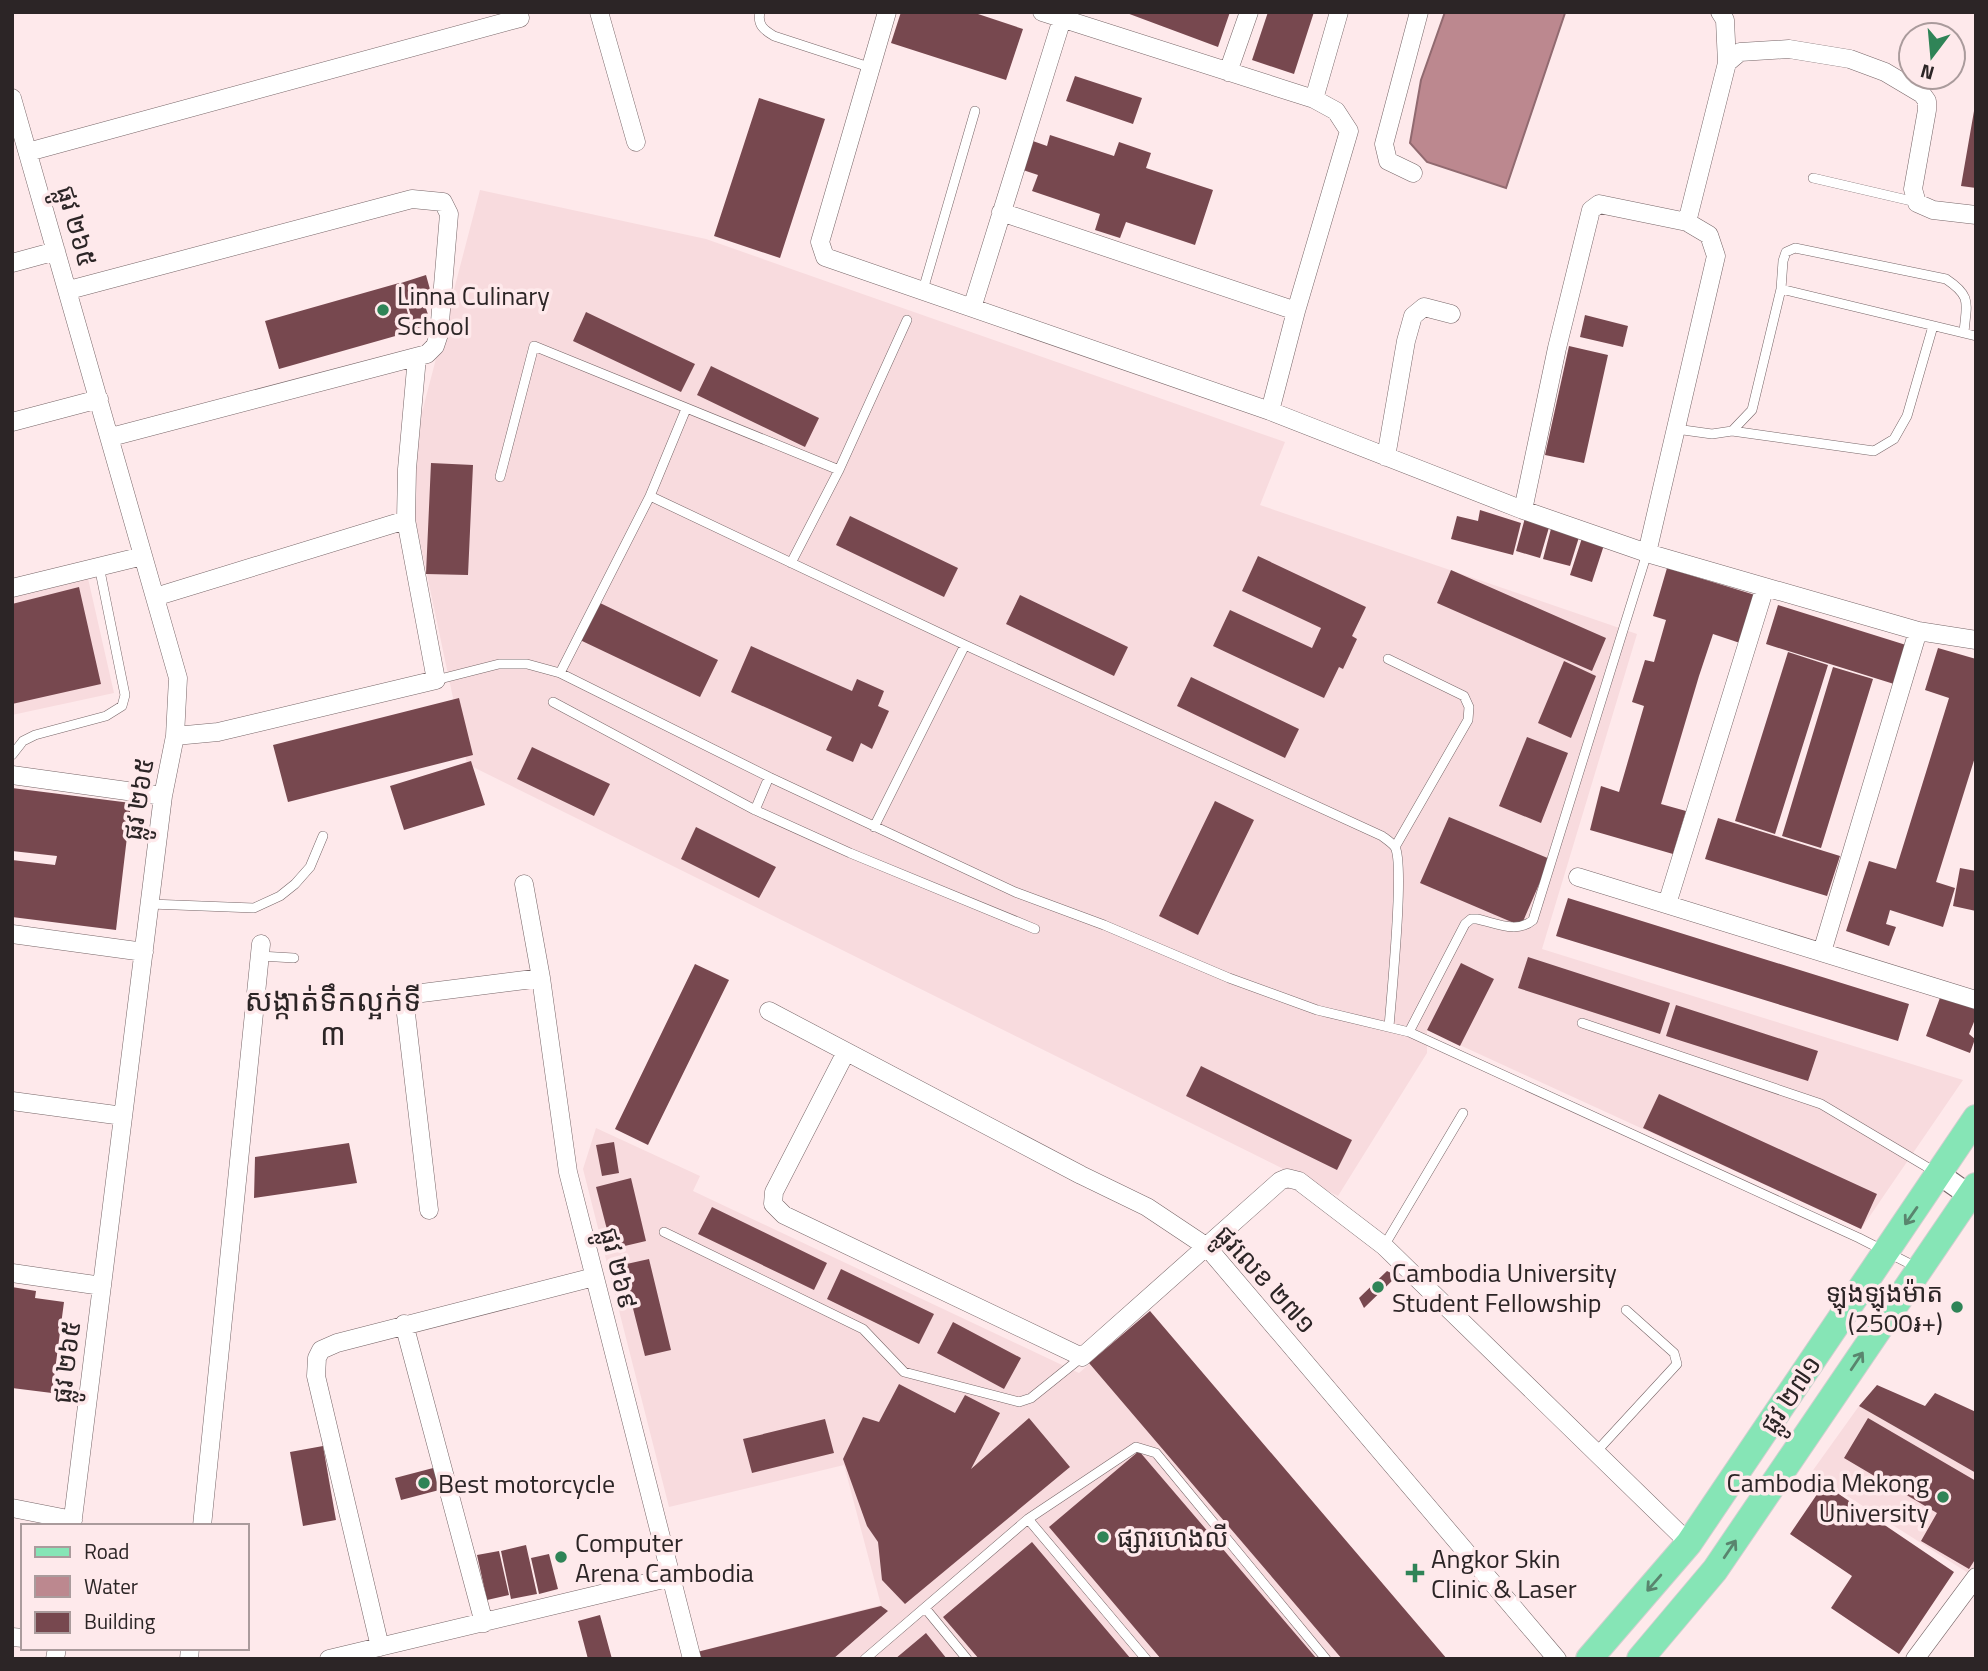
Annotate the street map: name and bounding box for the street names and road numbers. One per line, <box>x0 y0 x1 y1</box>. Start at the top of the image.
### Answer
street label: ផ្លូវ ២៦៥ <box>42 181 107 273</box>
street label: ផ្លូវ ២៦៥ <box>112 755 168 844</box>
street label: ផ្លូវលេខ ២៧១ <box>1203 1216 1326 1345</box>
street label: ផ្លូវ ២៦៩ <box>585 1223 648 1314</box>
street label: ផ្លូវ ២៦៥ <box>42 1318 95 1406</box>
street label: ផ្លូវ ២៧១ <box>1749 1347 1834 1444</box>

